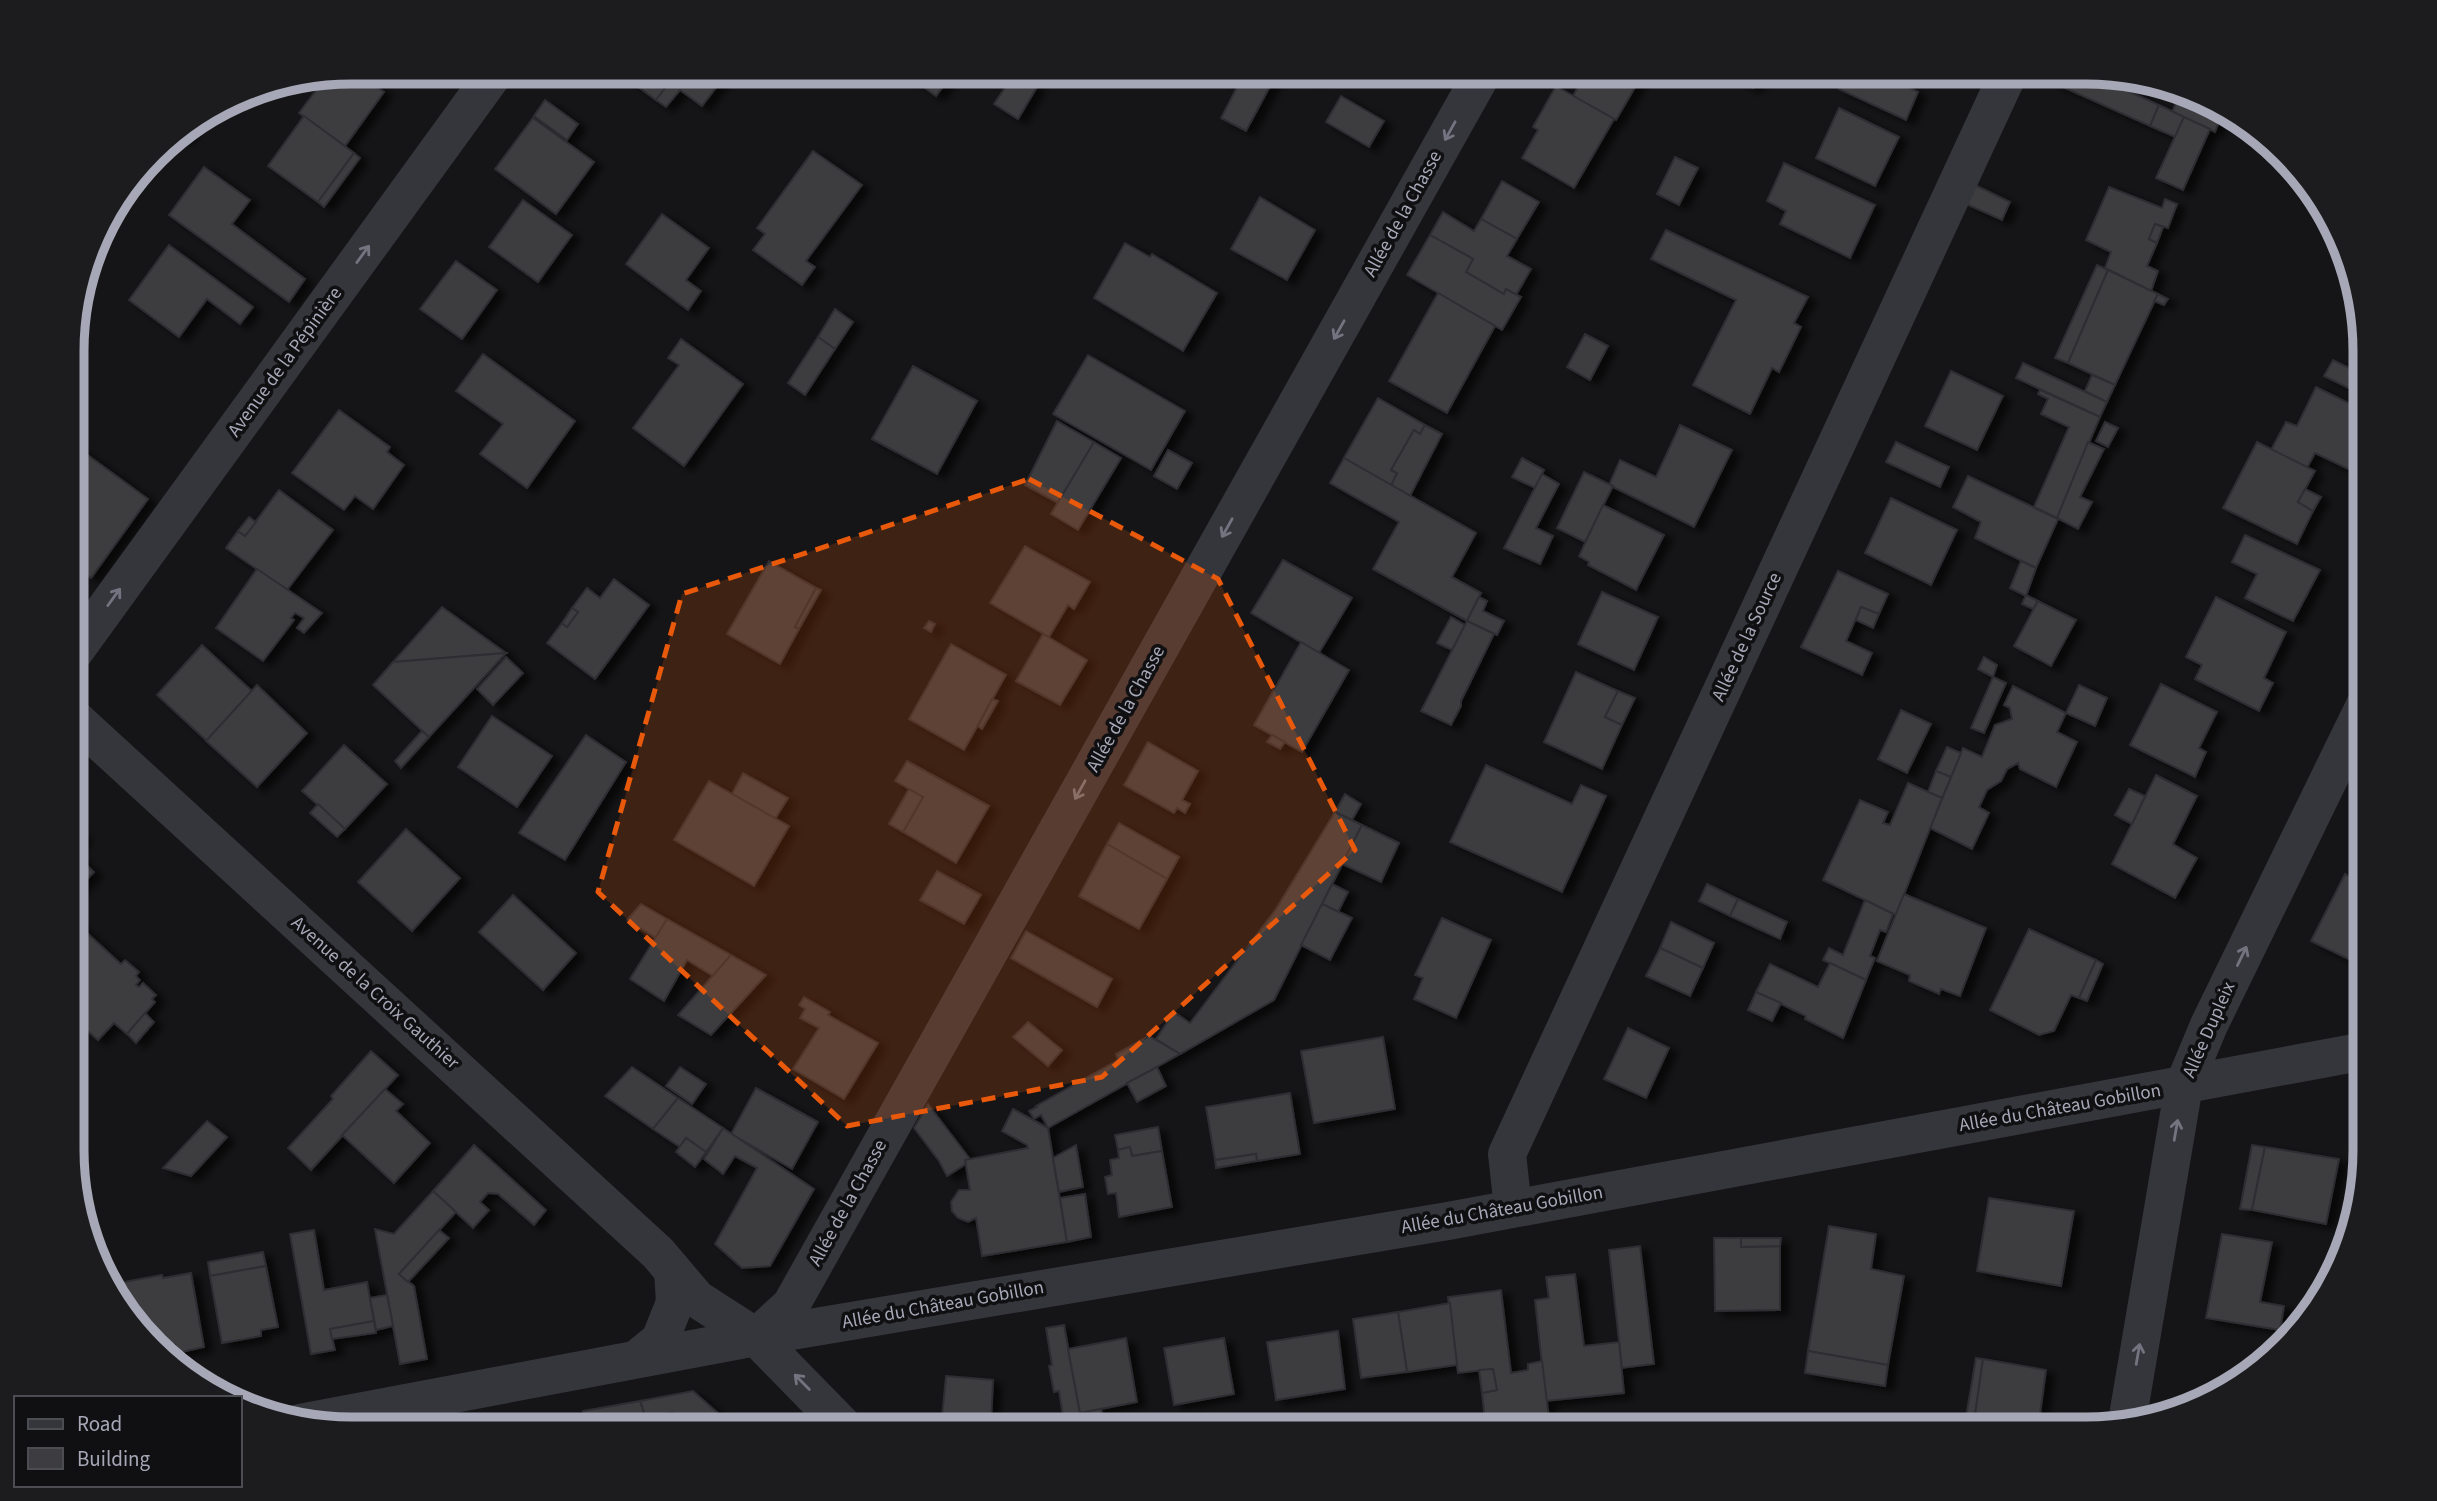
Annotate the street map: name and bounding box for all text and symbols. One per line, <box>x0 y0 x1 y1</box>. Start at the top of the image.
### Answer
one-way arrow <box>1443 121 1457 141</box>
street label: Allée de la Chasse <box>1357 146 1449 282</box>
one-way arrow <box>356 245 370 264</box>
street label: Avenue de la Pépinière <box>221 281 349 443</box>
one-way arrow <box>1332 319 1346 339</box>
one-way arrow <box>1220 517 1233 538</box>
street label: Allée de la Source <box>1705 568 1789 706</box>
one-way arrow <box>107 588 121 607</box>
street label: Allée de la Chasse <box>1080 641 1172 777</box>
one-way arrow <box>1073 780 1087 800</box>
street label: Avenue de la Croix Gauthier <box>285 910 465 1076</box>
one-way arrow <box>2236 946 2250 967</box>
street label: Allée Dupleix <box>2176 977 2242 1082</box>
street label: Allée du Château Gobillon <box>1957 1077 2163 1139</box>
one-way arrow <box>2170 1119 2183 1142</box>
street label: Allée de la Chasse <box>802 1135 894 1271</box>
street label: Allée du Château Gobillon <box>1399 1179 1605 1241</box>
street label: Allée du Château Gobillon <box>840 1274 1046 1336</box>
one-way arrow <box>2132 1344 2145 1366</box>
one-way arrow <box>794 1374 811 1391</box>
legend <box>14 1396 242 1487</box>
text: Road <box>77 1409 122 1439</box>
text: Building <box>77 1444 151 1474</box>

